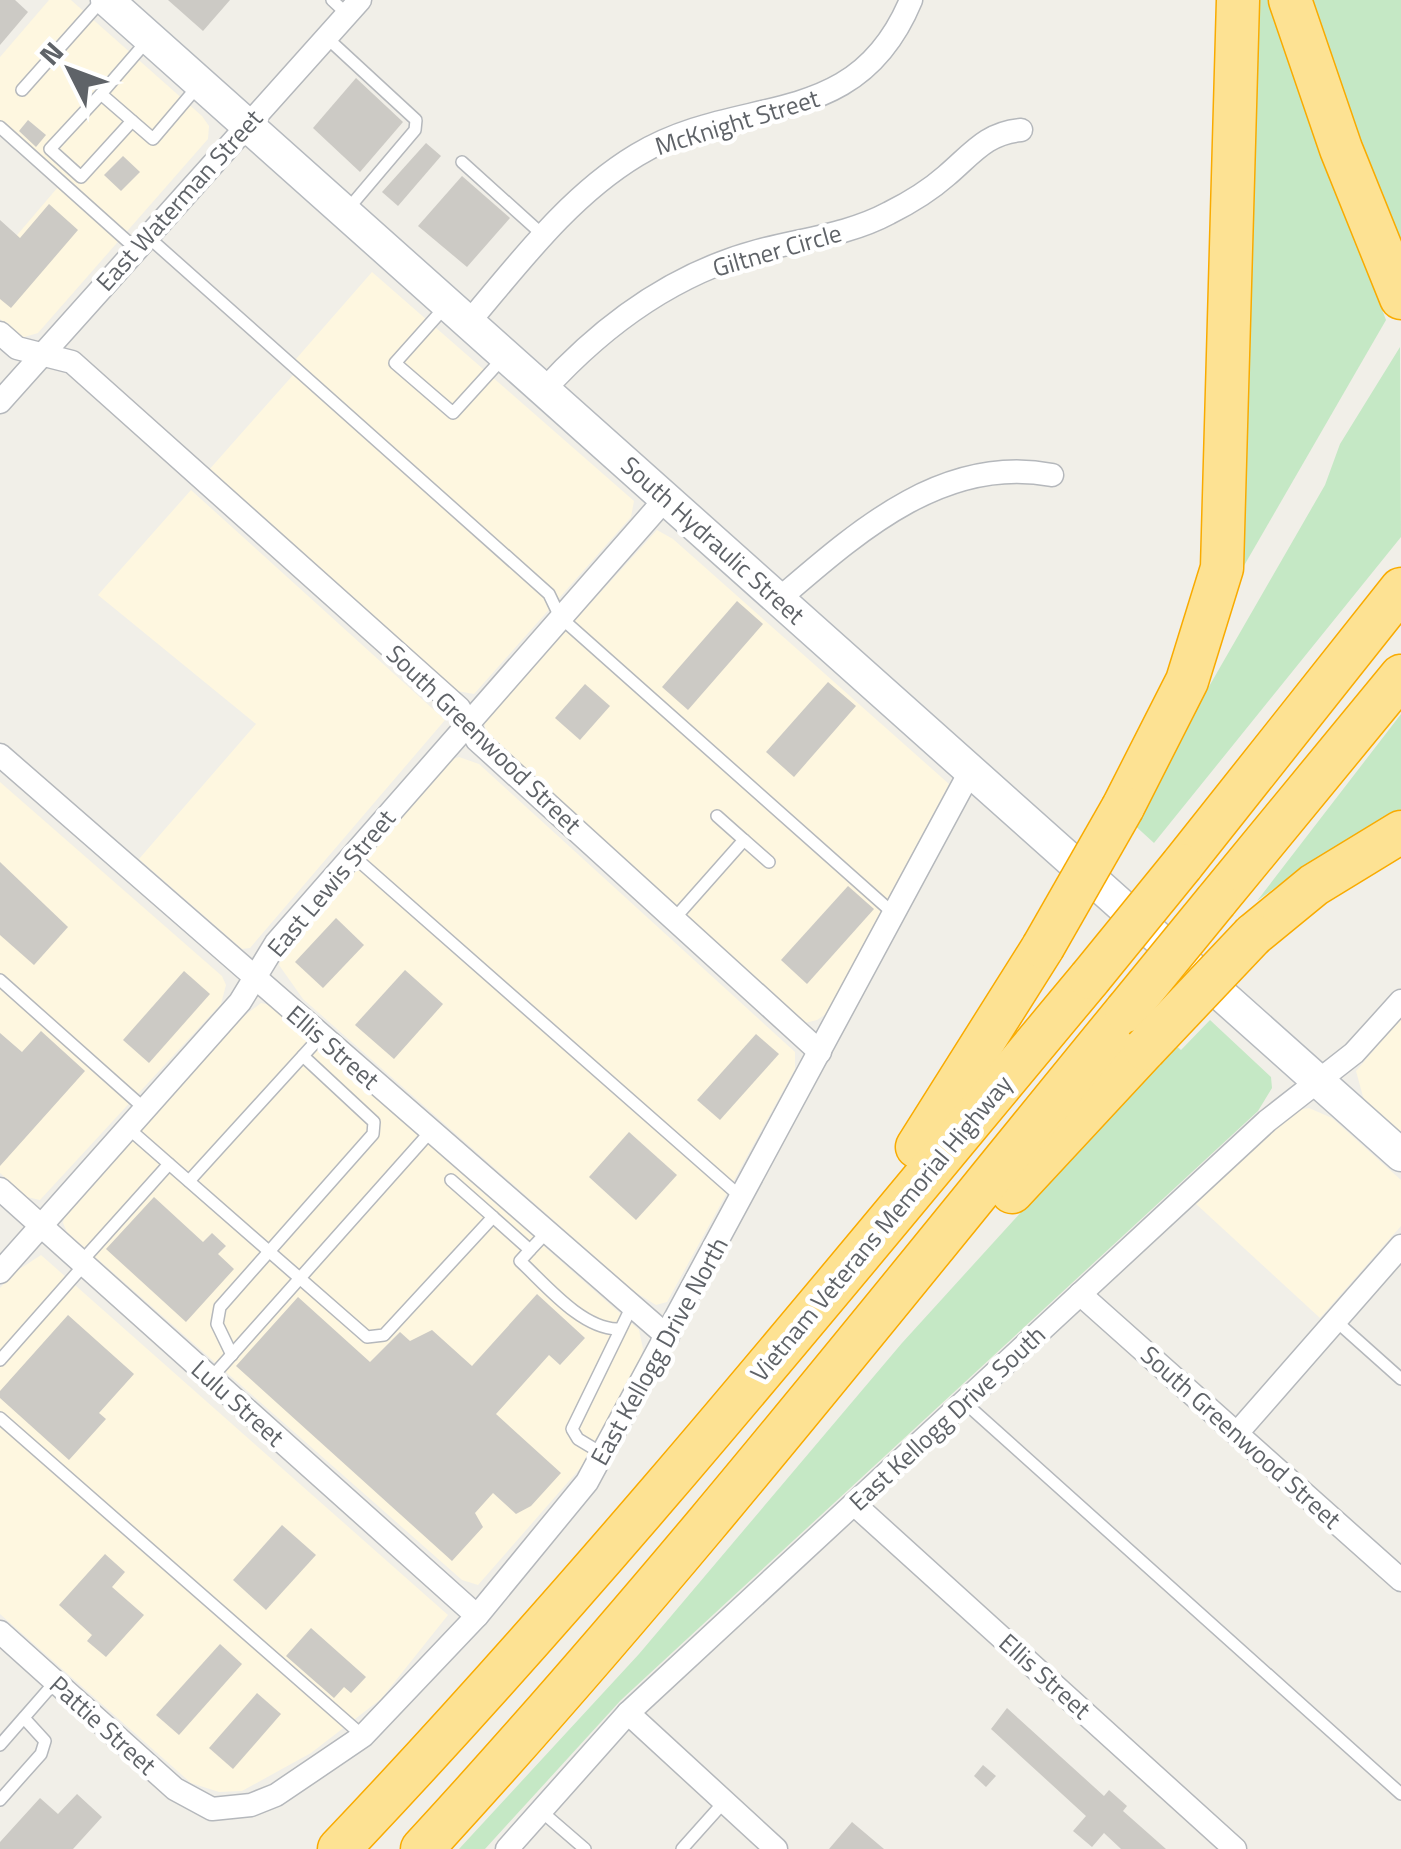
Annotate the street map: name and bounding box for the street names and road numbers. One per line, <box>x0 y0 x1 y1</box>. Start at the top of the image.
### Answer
street label: McKnight Street <box>650 79 824 165</box>
street label: East Waterman Street <box>87 100 271 299</box>
street label: Giltner Circle <box>708 213 846 287</box>
street label: South Hydraulic Street <box>613 447 814 633</box>
street label: South Greenwood Street <box>378 636 590 843</box>
street label: East Lewis Street <box>258 801 404 965</box>
street label: Ellis Street <box>278 996 388 1098</box>
street label: Vietnam Veterans Memorial Highway <box>741 1066 1021 1390</box>
street label: East Kellogg Drive North <box>580 1230 738 1472</box>
street label: East Kellogg Drive South <box>840 1316 1054 1520</box>
street label: South Greenwood Street <box>1132 1336 1350 1538</box>
street label: Lulu Street <box>183 1351 293 1455</box>
street label: Ellis Street <box>991 1624 1100 1728</box>
street label: Pattie Street <box>41 1666 165 1784</box>

